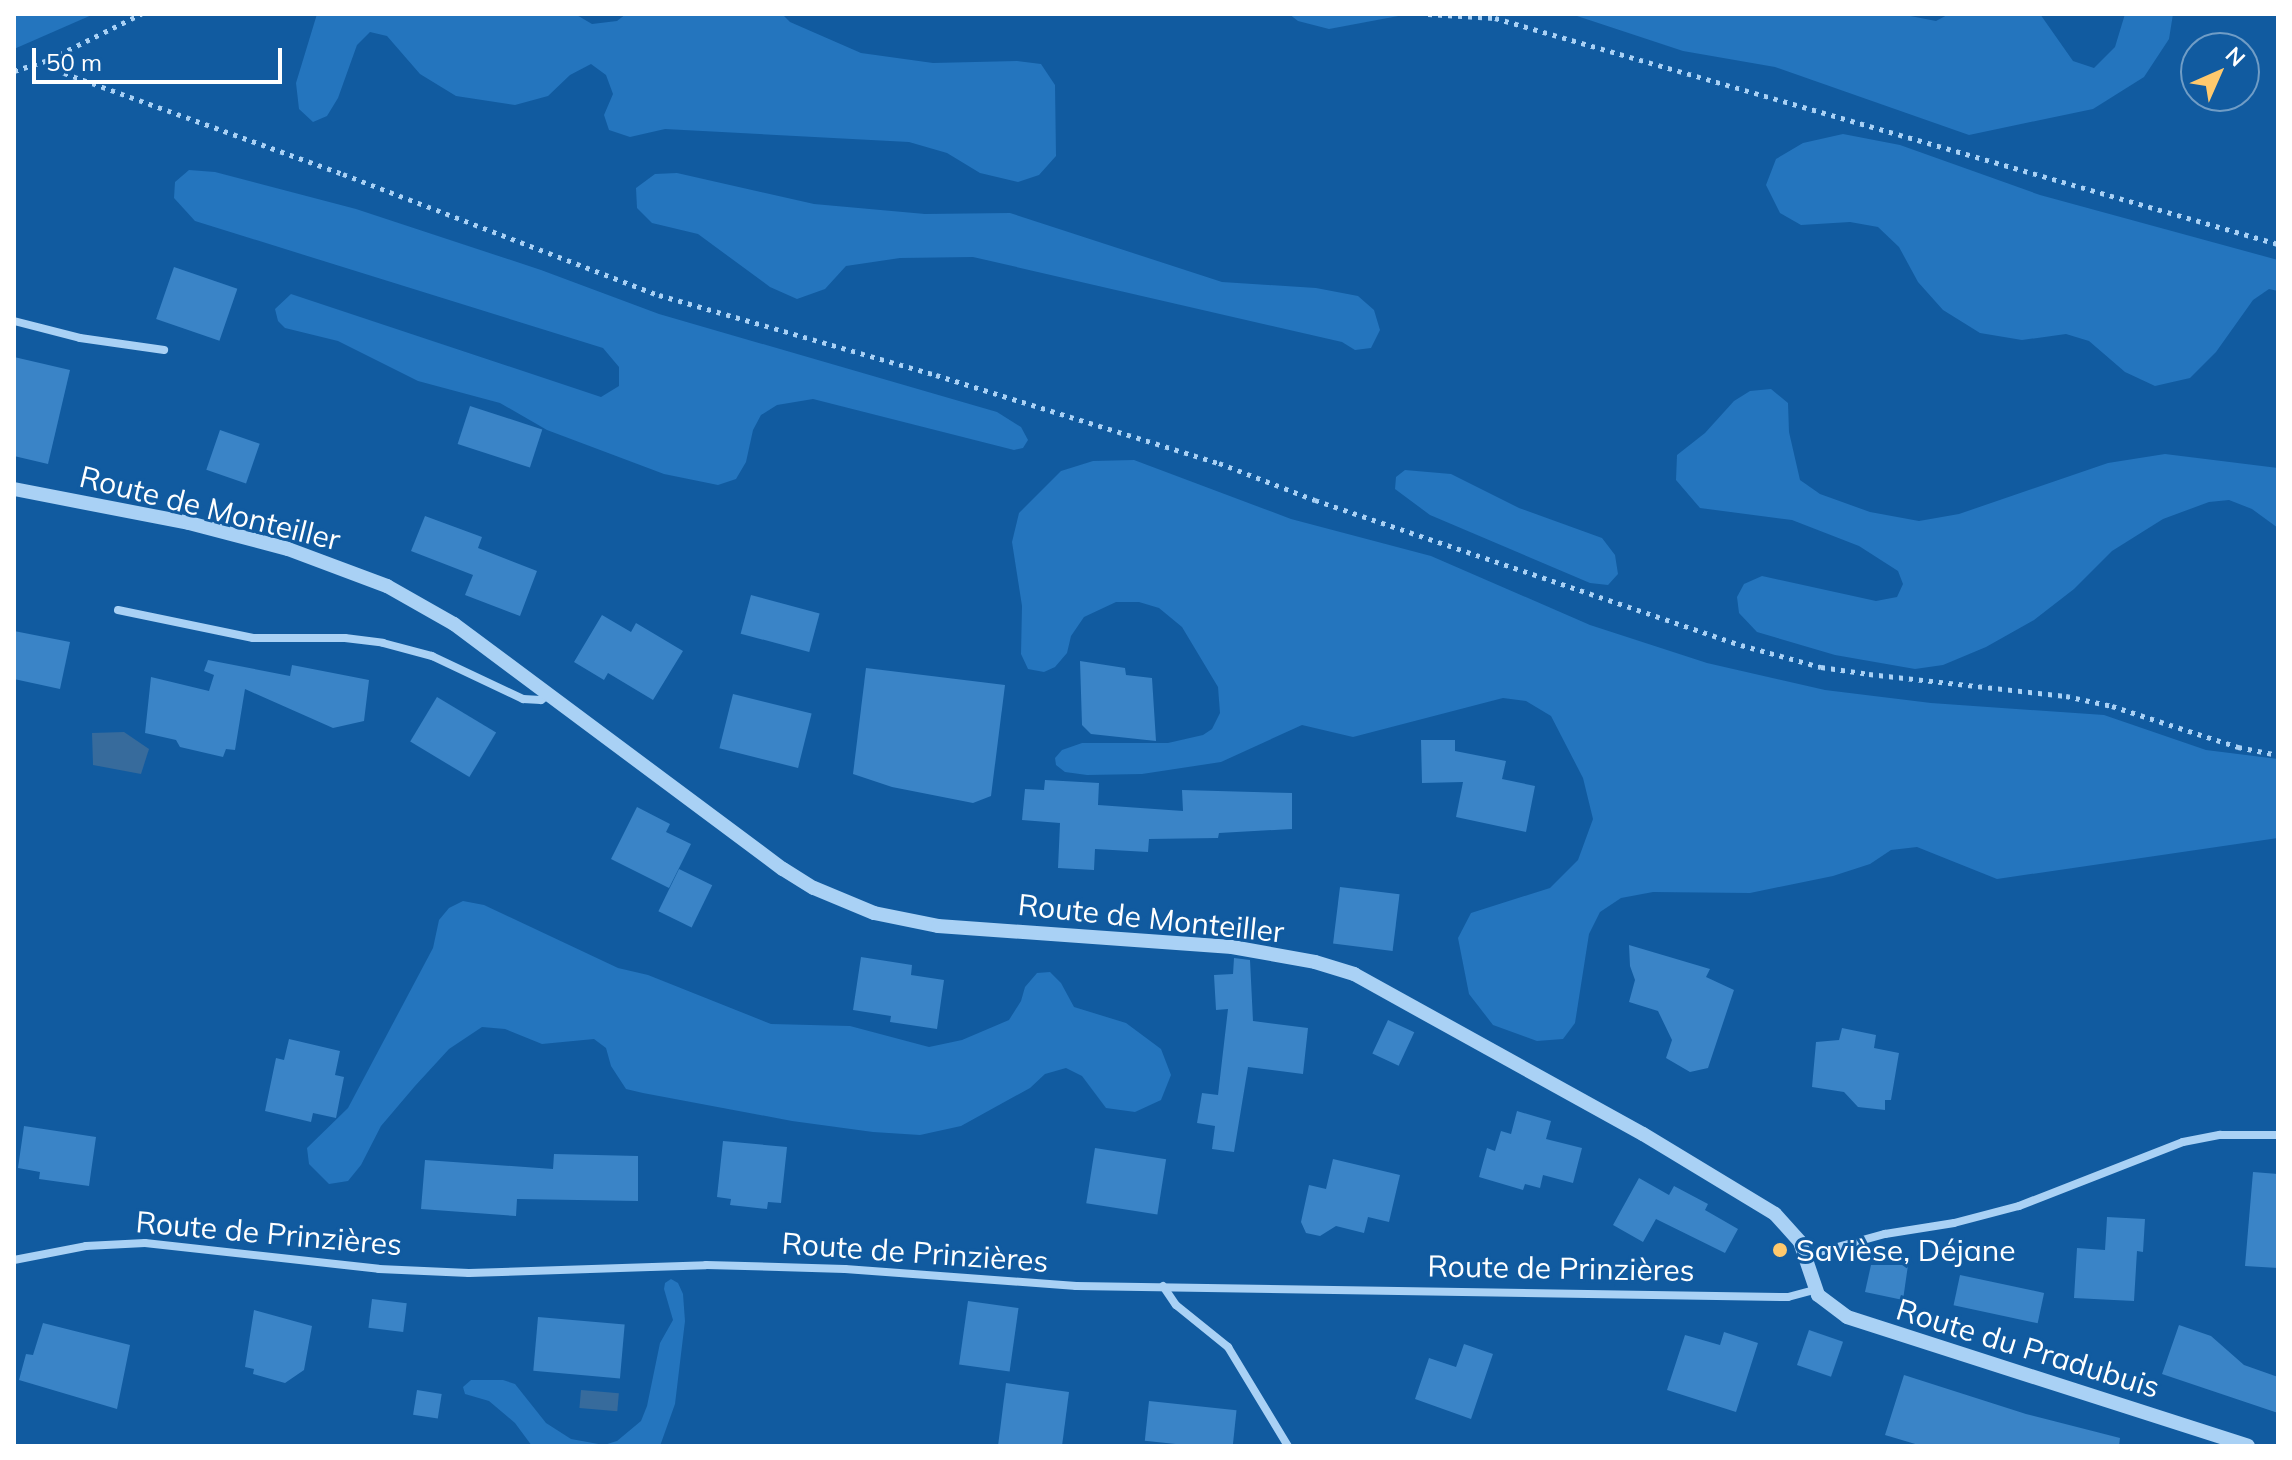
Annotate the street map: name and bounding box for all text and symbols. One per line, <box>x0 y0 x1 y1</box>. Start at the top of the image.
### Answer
scale bar <box>36 32 286 82</box>
north arrow <box>2180 32 2260 112</box>
text: N <box>2220 41 2251 72</box>
text: 50 m <box>46 47 102 77</box>
street label: Route de Monteiller <box>76 458 344 558</box>
street label: Route de Monteiller <box>1016 886 1286 950</box>
street label: Route de Prinzières <box>134 1203 404 1263</box>
street label: Route de Prinzières <box>780 1225 1050 1279</box>
place label: Savièse, Déjane <box>1796 1232 2016 1268</box>
marker: Savièse, Déjane <box>1771 1241 1789 1259</box>
street label: Route de Prinzières <box>1427 1248 1695 1288</box>
street label: Route du Pradubuis <box>1892 1291 2164 1405</box>

